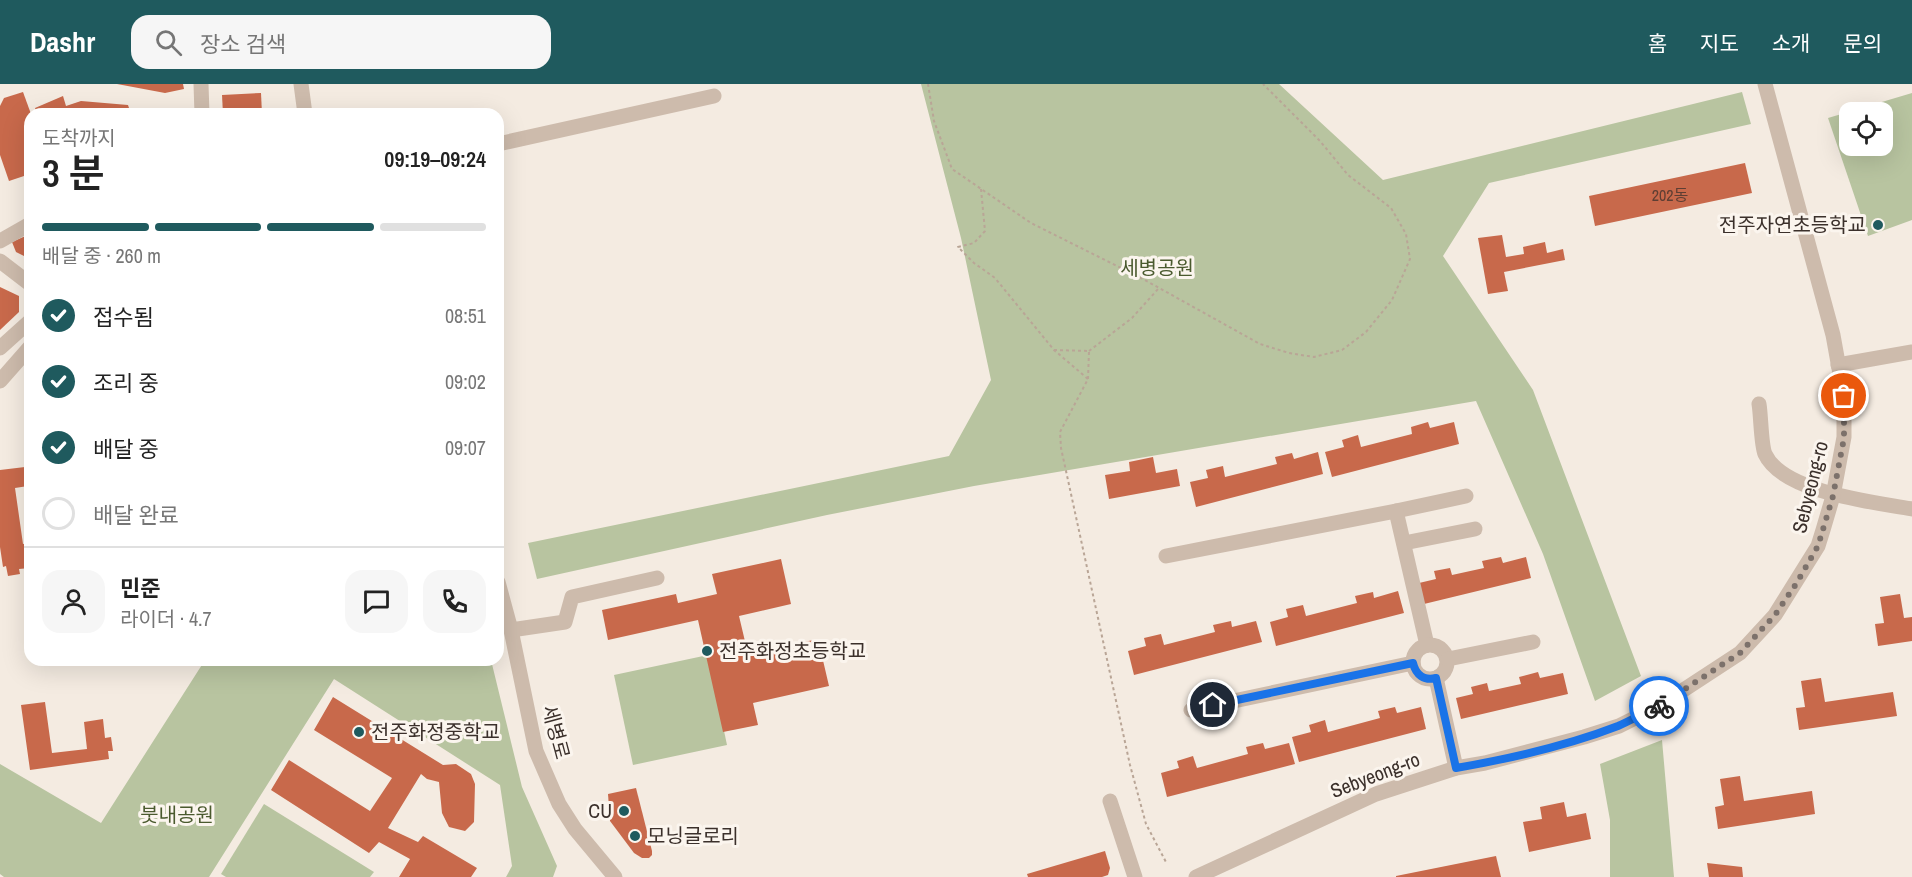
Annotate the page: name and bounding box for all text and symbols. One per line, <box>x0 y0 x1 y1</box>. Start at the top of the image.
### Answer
search box <box>131 15 551 69</box>
text: Dashr <box>30 23 95 61</box>
icon: search <box>152 26 185 59</box>
text: 장소 검색 <box>200 29 286 59</box>
text: 홈 <box>1648 29 1667 58</box>
text: 지도 <box>1700 29 1739 58</box>
text: 소개 <box>1772 29 1810 58</box>
text: 문의 <box>1843 29 1882 58</box>
map controls <box>1839 102 1893 156</box>
button: locate <box>1839 102 1893 156</box>
text: 도착까지 <box>42 124 116 151</box>
text: 09:19–09:24 <box>384 144 486 174</box>
text: 3 분 <box>42 147 105 199</box>
house number: 202동 <box>1652 184 1689 206</box>
place label: 전주자연초등학교 <box>1719 211 1866 238</box>
marker: 전주자연초등학교 <box>1871 218 1885 232</box>
text: 배달 중 · 260 m <box>42 242 161 269</box>
park label: 세병공원 <box>1120 254 1194 281</box>
icon: check <box>42 299 75 332</box>
text: 접수됨 <box>93 302 154 332</box>
text: 08:51 <box>445 302 486 329</box>
icon: check <box>42 365 75 398</box>
text: 조리 중 <box>93 368 159 398</box>
text: 09:02 <box>445 368 486 395</box>
pin <box>1818 370 1869 421</box>
icon: bag <box>1827 379 1860 412</box>
icon: check <box>42 431 75 464</box>
text: 배달 중 <box>93 434 159 464</box>
text: 09:07 <box>445 434 486 461</box>
street label: Sebyeong-ro <box>1785 438 1834 536</box>
text: 배달 완료 <box>93 500 179 530</box>
button: person <box>42 570 105 633</box>
button: chat <box>345 570 408 633</box>
button: phone <box>423 570 486 633</box>
text: 민준 <box>120 573 160 603</box>
text: 라이더 · 4.7 <box>120 605 212 632</box>
place label: 전주화정초등학교 <box>719 637 866 664</box>
marker: 전주화정초등학교 <box>700 644 714 658</box>
courier <box>1629 676 1689 736</box>
pin <box>1187 679 1238 730</box>
icon: home <box>1196 688 1229 721</box>
icon: bike <box>1643 690 1676 723</box>
street label: 세병로 <box>536 702 577 762</box>
place label: 전주화정중학교 <box>371 718 500 745</box>
marker: 전주화정중학교 <box>352 725 366 739</box>
street label: Sebyeong-ro <box>1326 745 1423 804</box>
place label: CU <box>588 797 612 824</box>
park label: 붓내공원 <box>140 801 214 828</box>
marker: CU <box>617 804 631 818</box>
place label: 모닝글로리 <box>647 822 739 849</box>
marker: 모닝글로리 <box>628 829 642 843</box>

